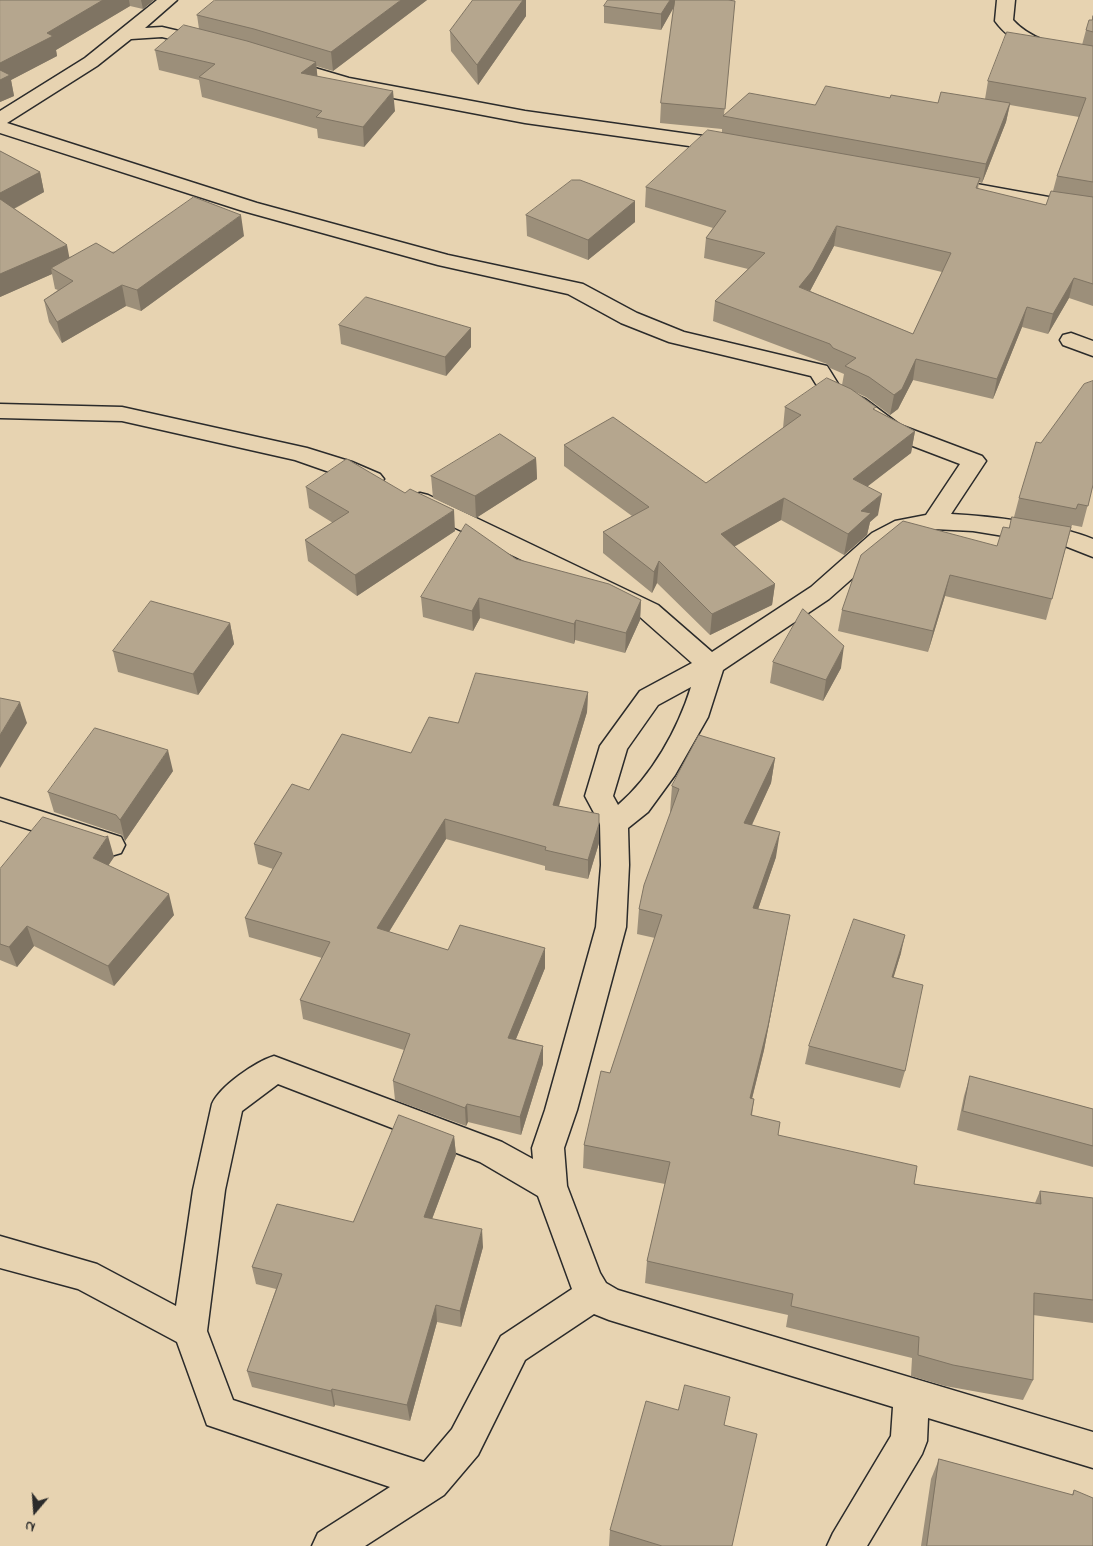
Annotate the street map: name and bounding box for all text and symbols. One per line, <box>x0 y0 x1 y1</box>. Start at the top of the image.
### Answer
north arrow <box>10 1486 60 1536</box>
text: N <box>22 1514 38 1537</box>

